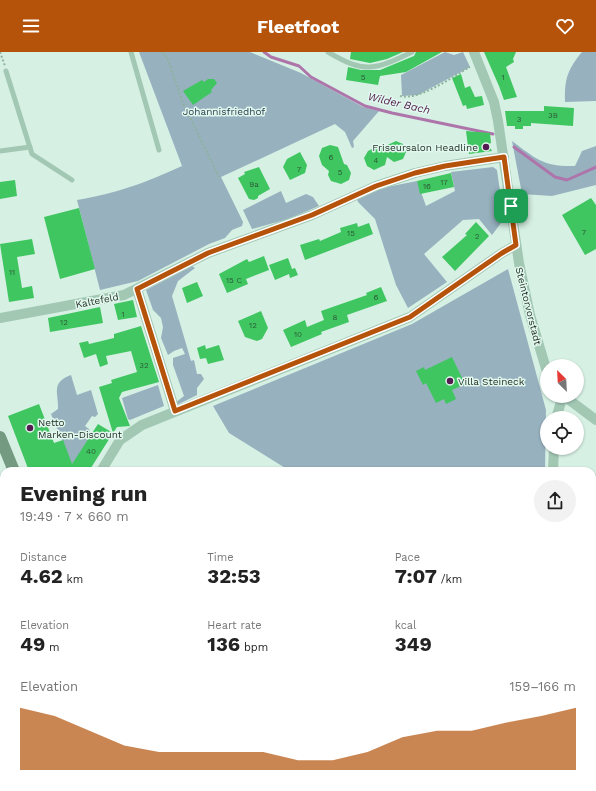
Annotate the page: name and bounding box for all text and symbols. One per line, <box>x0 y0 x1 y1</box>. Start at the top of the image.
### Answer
icon: menu <box>20 15 42 37</box>
icon: heart <box>554 15 576 37</box>
text: Fleetfoot <box>257 16 339 37</box>
house number: 5 <box>361 73 366 82</box>
house number: 1 <box>501 73 505 82</box>
water label: Wilder Bach <box>366 90 431 117</box>
park label: Johannisfriedhof <box>183 106 265 117</box>
house number: 3B <box>548 111 558 120</box>
house number: 3 <box>517 115 522 124</box>
place label: Friseursalon Headline <box>372 142 478 153</box>
marker: Friseursalon Headline <box>481 142 491 152</box>
house number: 6 <box>329 153 334 162</box>
house number: 4 <box>374 156 379 165</box>
house number: 7 <box>297 165 302 174</box>
house number: 5 <box>338 168 343 177</box>
house number: 17 <box>440 178 448 187</box>
house number: 9a <box>249 180 259 189</box>
house number: 16 <box>423 182 431 191</box>
pin <box>494 189 528 223</box>
icon: arrive <box>500 195 522 217</box>
house number: 7 <box>582 228 587 237</box>
house number: 15 <box>347 229 355 238</box>
house number: 2 <box>475 232 480 241</box>
street label: Steintorvorstadt <box>513 266 544 347</box>
house number: 11 <box>9 268 15 277</box>
house number: 15 C <box>226 276 243 285</box>
street label: Kaltefeld <box>75 291 120 310</box>
house number: 6 <box>374 293 379 302</box>
house number: 1 <box>121 310 125 319</box>
house number: 8 <box>333 313 338 322</box>
house number: 12 <box>60 318 68 327</box>
house number: 12 <box>249 321 257 330</box>
house number: 10 <box>294 330 302 339</box>
north arrow <box>540 359 584 403</box>
map controls <box>540 359 584 455</box>
house number: 32 <box>139 361 149 370</box>
marker: Villa Steineck <box>445 376 455 386</box>
place label: Villa Steineck <box>458 376 525 387</box>
button: locate <box>540 411 584 455</box>
place label: Netto Marken-Discount <box>38 417 123 440</box>
marker: Netto Marken-Discount <box>25 423 35 433</box>
house number: 40 <box>86 447 96 456</box>
button: share <box>534 480 576 522</box>
text: Evening run <box>20 481 148 506</box>
text: 19:49 · 7 × 660 m <box>20 509 129 524</box>
text: Distance <box>20 551 67 564</box>
text: Time <box>207 551 234 564</box>
text: Pace <box>395 551 420 564</box>
text: 4.62 <box>20 564 63 588</box>
text: 32:53 <box>207 564 261 588</box>
text: 7:07 <box>395 564 437 588</box>
text: km <box>63 573 83 586</box>
text: /km <box>437 573 462 586</box>
text: Elevation <box>20 619 69 632</box>
text: Heart rate <box>207 619 262 632</box>
text: kcal <box>395 619 416 632</box>
text: 49 <box>20 632 45 656</box>
text: 136 <box>207 632 240 656</box>
text: 349 <box>395 632 432 656</box>
text: m <box>45 641 59 654</box>
text: bpm <box>240 641 268 654</box>
text: Elevation <box>20 679 78 694</box>
text: 159–166 m <box>510 679 576 694</box>

